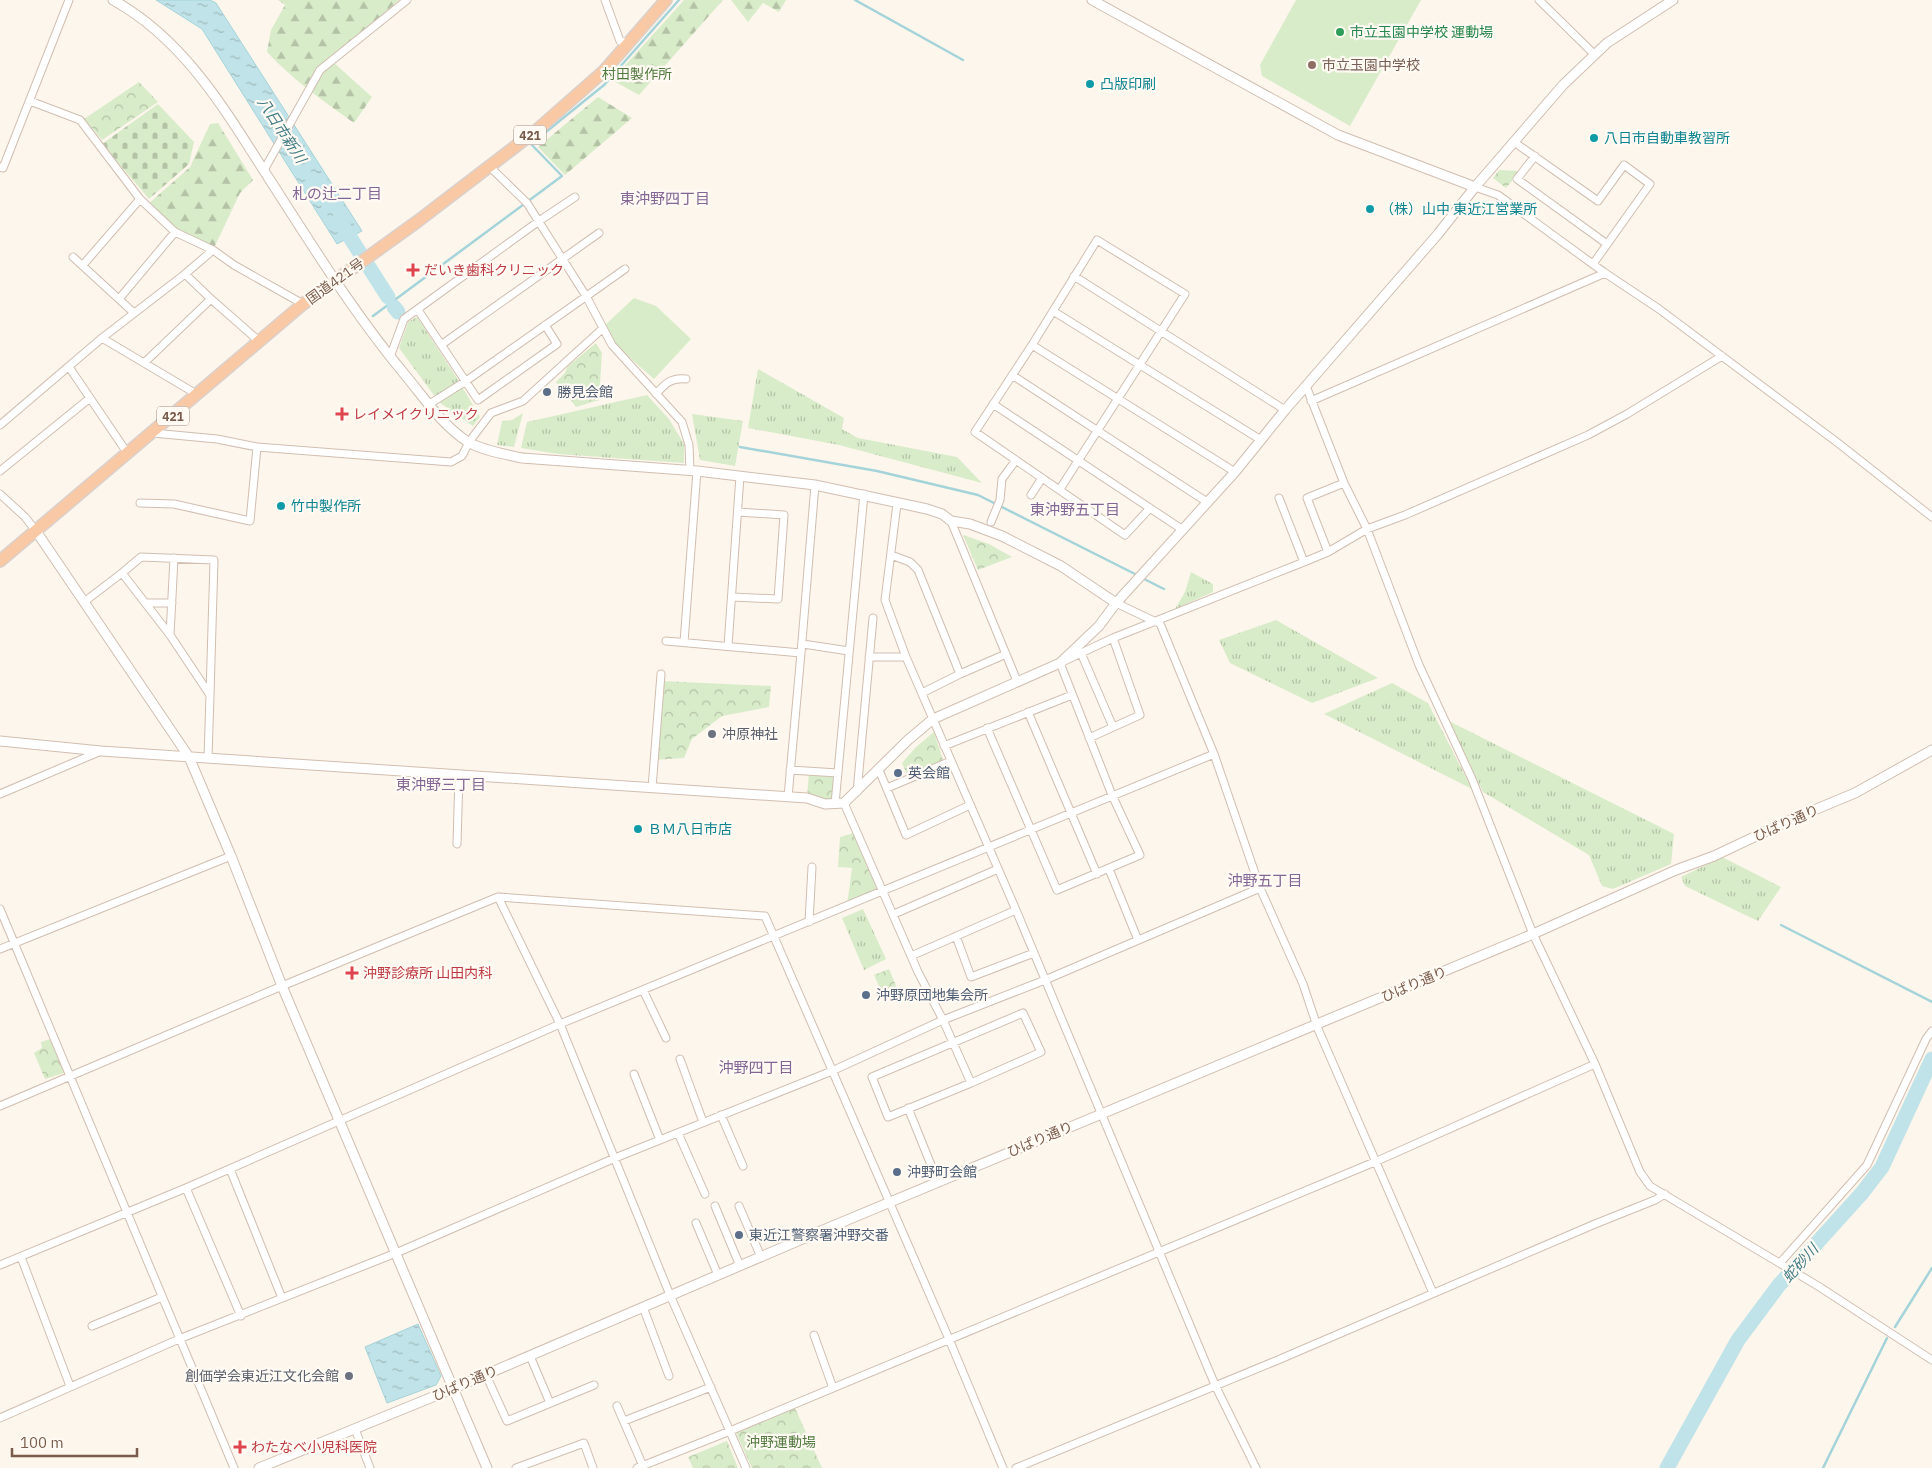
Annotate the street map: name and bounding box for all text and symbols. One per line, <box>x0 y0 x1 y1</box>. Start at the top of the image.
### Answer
place label: 市立玉園中学校 運動場 <box>1350 23 1493 41</box>
marker: 市立玉園中学校 運動場 <box>1334 26 1346 38</box>
place label: 市立玉園中学校 <box>1322 56 1420 74</box>
marker: 市立玉園中学校 <box>1306 59 1318 71</box>
park label: 村田製作所 <box>602 65 672 83</box>
place label: 凸版印刷 <box>1100 75 1156 93</box>
marker: 凸版印刷 <box>1084 78 1096 90</box>
water label: 八日市新川 <box>254 93 311 168</box>
road number: 421 <box>514 126 546 144</box>
place label: 八日市自動車教習所 <box>1604 129 1730 147</box>
marker: 八日市自動車教習所 <box>1588 132 1600 144</box>
district label: 札の辻二丁目 <box>292 184 382 203</box>
district label: 東沖野四丁目 <box>620 189 710 208</box>
place label: （株）山中 東近江営業所 <box>1380 200 1537 218</box>
marker: （株）山中 東近江営業所 <box>1364 203 1376 215</box>
street label: 国道421号 <box>303 254 367 308</box>
place label: だいき歯科クリニック <box>424 261 564 279</box>
marker: だいき歯科クリニック <box>406 263 420 277</box>
place label: 勝見会館 <box>557 383 613 401</box>
marker: 勝見会館 <box>541 386 553 398</box>
place label: レイメイクリニック <box>353 405 479 423</box>
road number: 421 <box>157 406 189 426</box>
marker: レイメイクリニック <box>335 407 349 421</box>
place label: 竹中製作所 <box>291 497 361 515</box>
marker: 竹中製作所 <box>275 500 287 512</box>
district label: 東沖野五丁目 <box>1030 500 1120 519</box>
place label: 冲原神社 <box>722 725 778 743</box>
marker: 冲原神社 <box>706 728 718 740</box>
place label: 英会館 <box>908 764 950 782</box>
marker: 英会館 <box>892 767 904 779</box>
district label: 東沖野三丁目 <box>396 775 486 794</box>
street label: ひばり通り <box>1750 801 1822 845</box>
place label: ＢＭ八日市店 <box>648 820 732 838</box>
marker: ＢＭ八日市店 <box>632 823 644 835</box>
district label: 沖野五丁目 <box>1227 871 1303 890</box>
street label: ひばり通り <box>1378 962 1450 1006</box>
place label: 沖野診療所 山田内科 <box>363 964 492 982</box>
marker: 沖野診療所 山田内科 <box>345 966 359 980</box>
place label: 沖野原団地集会所 <box>876 986 988 1004</box>
marker: 沖野原団地集会所 <box>860 989 872 1001</box>
district label: 沖野四丁目 <box>718 1058 794 1077</box>
street label: ひばり通り <box>1004 1117 1076 1161</box>
place label: 沖野町会館 <box>907 1163 977 1181</box>
marker: 沖野町会館 <box>891 1166 903 1178</box>
place label: 東近江警察署沖野交番 <box>749 1226 889 1244</box>
marker: 東近江警察署沖野交番 <box>733 1229 745 1241</box>
water label: 蛇砂川 <box>1778 1238 1823 1286</box>
street label: ひばり通り <box>429 1361 501 1405</box>
place label: 創価学会東近江文化会館 <box>185 1367 339 1385</box>
marker: 創価学会東近江文化会館 <box>343 1370 355 1382</box>
scale bar <box>12 1426 138 1458</box>
text: 100 m <box>20 1433 64 1452</box>
park label: 沖野運動場 <box>746 1433 816 1451</box>
place label: わたなべ小児科医院 <box>251 1438 377 1456</box>
marker: わたなべ小児科医院 <box>233 1440 247 1454</box>

